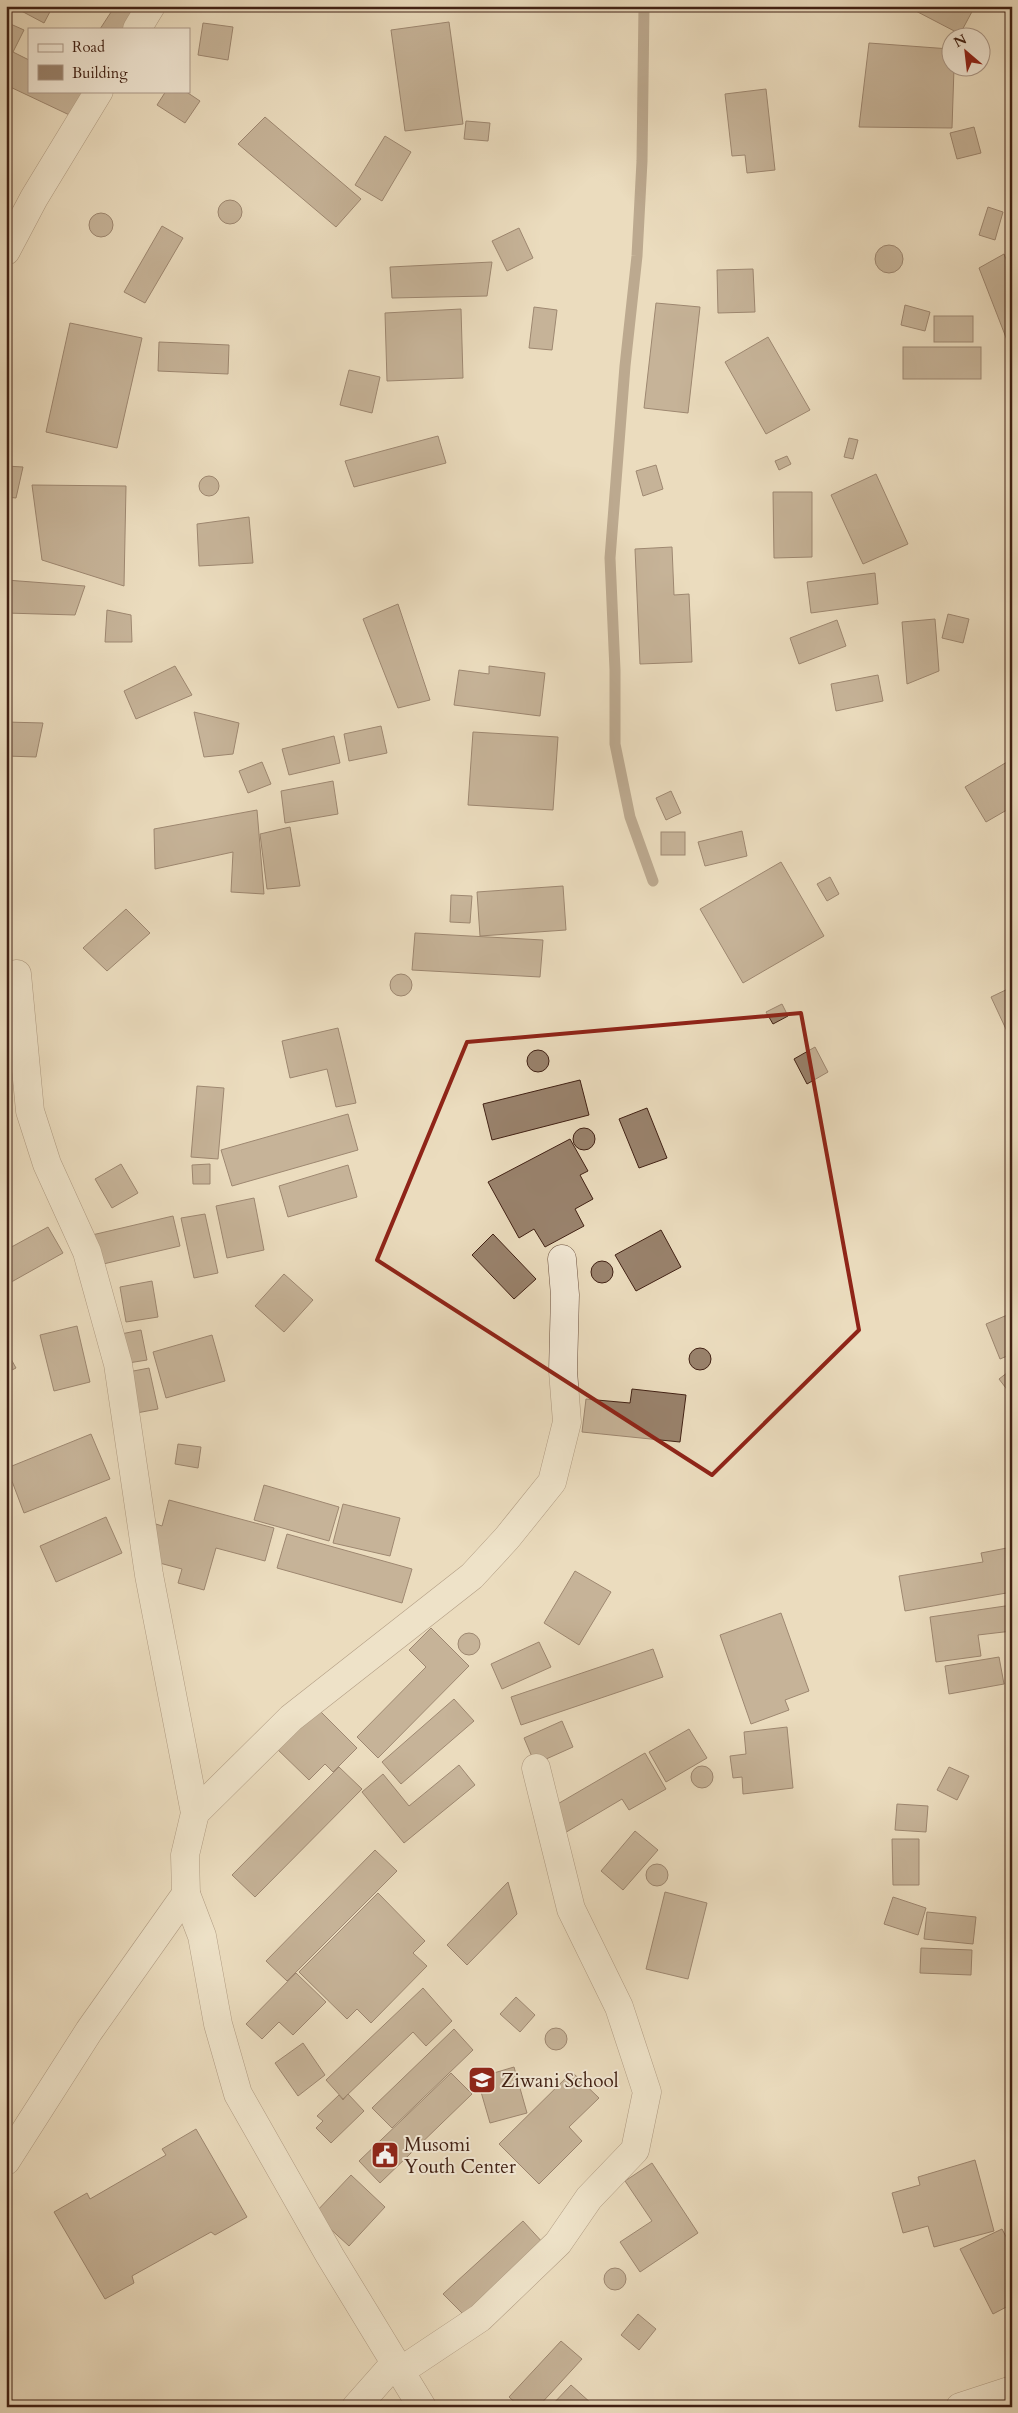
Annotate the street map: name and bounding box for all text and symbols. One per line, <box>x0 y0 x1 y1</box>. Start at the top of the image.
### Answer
legend <box>28 28 190 92</box>
north arrow <box>940 28 990 78</box>
text: N <box>950 30 970 52</box>
text: Road <box>72 37 105 57</box>
text: Building <box>72 63 128 83</box>
school or university icon: Ziwani School <box>467 2065 497 2095</box>
place label: Ziwani School <box>501 2068 619 2094</box>
place label: Musomi Youth Center <box>404 2132 516 2180</box>
public building icon: Musomi Youth Center <box>370 2140 400 2170</box>

